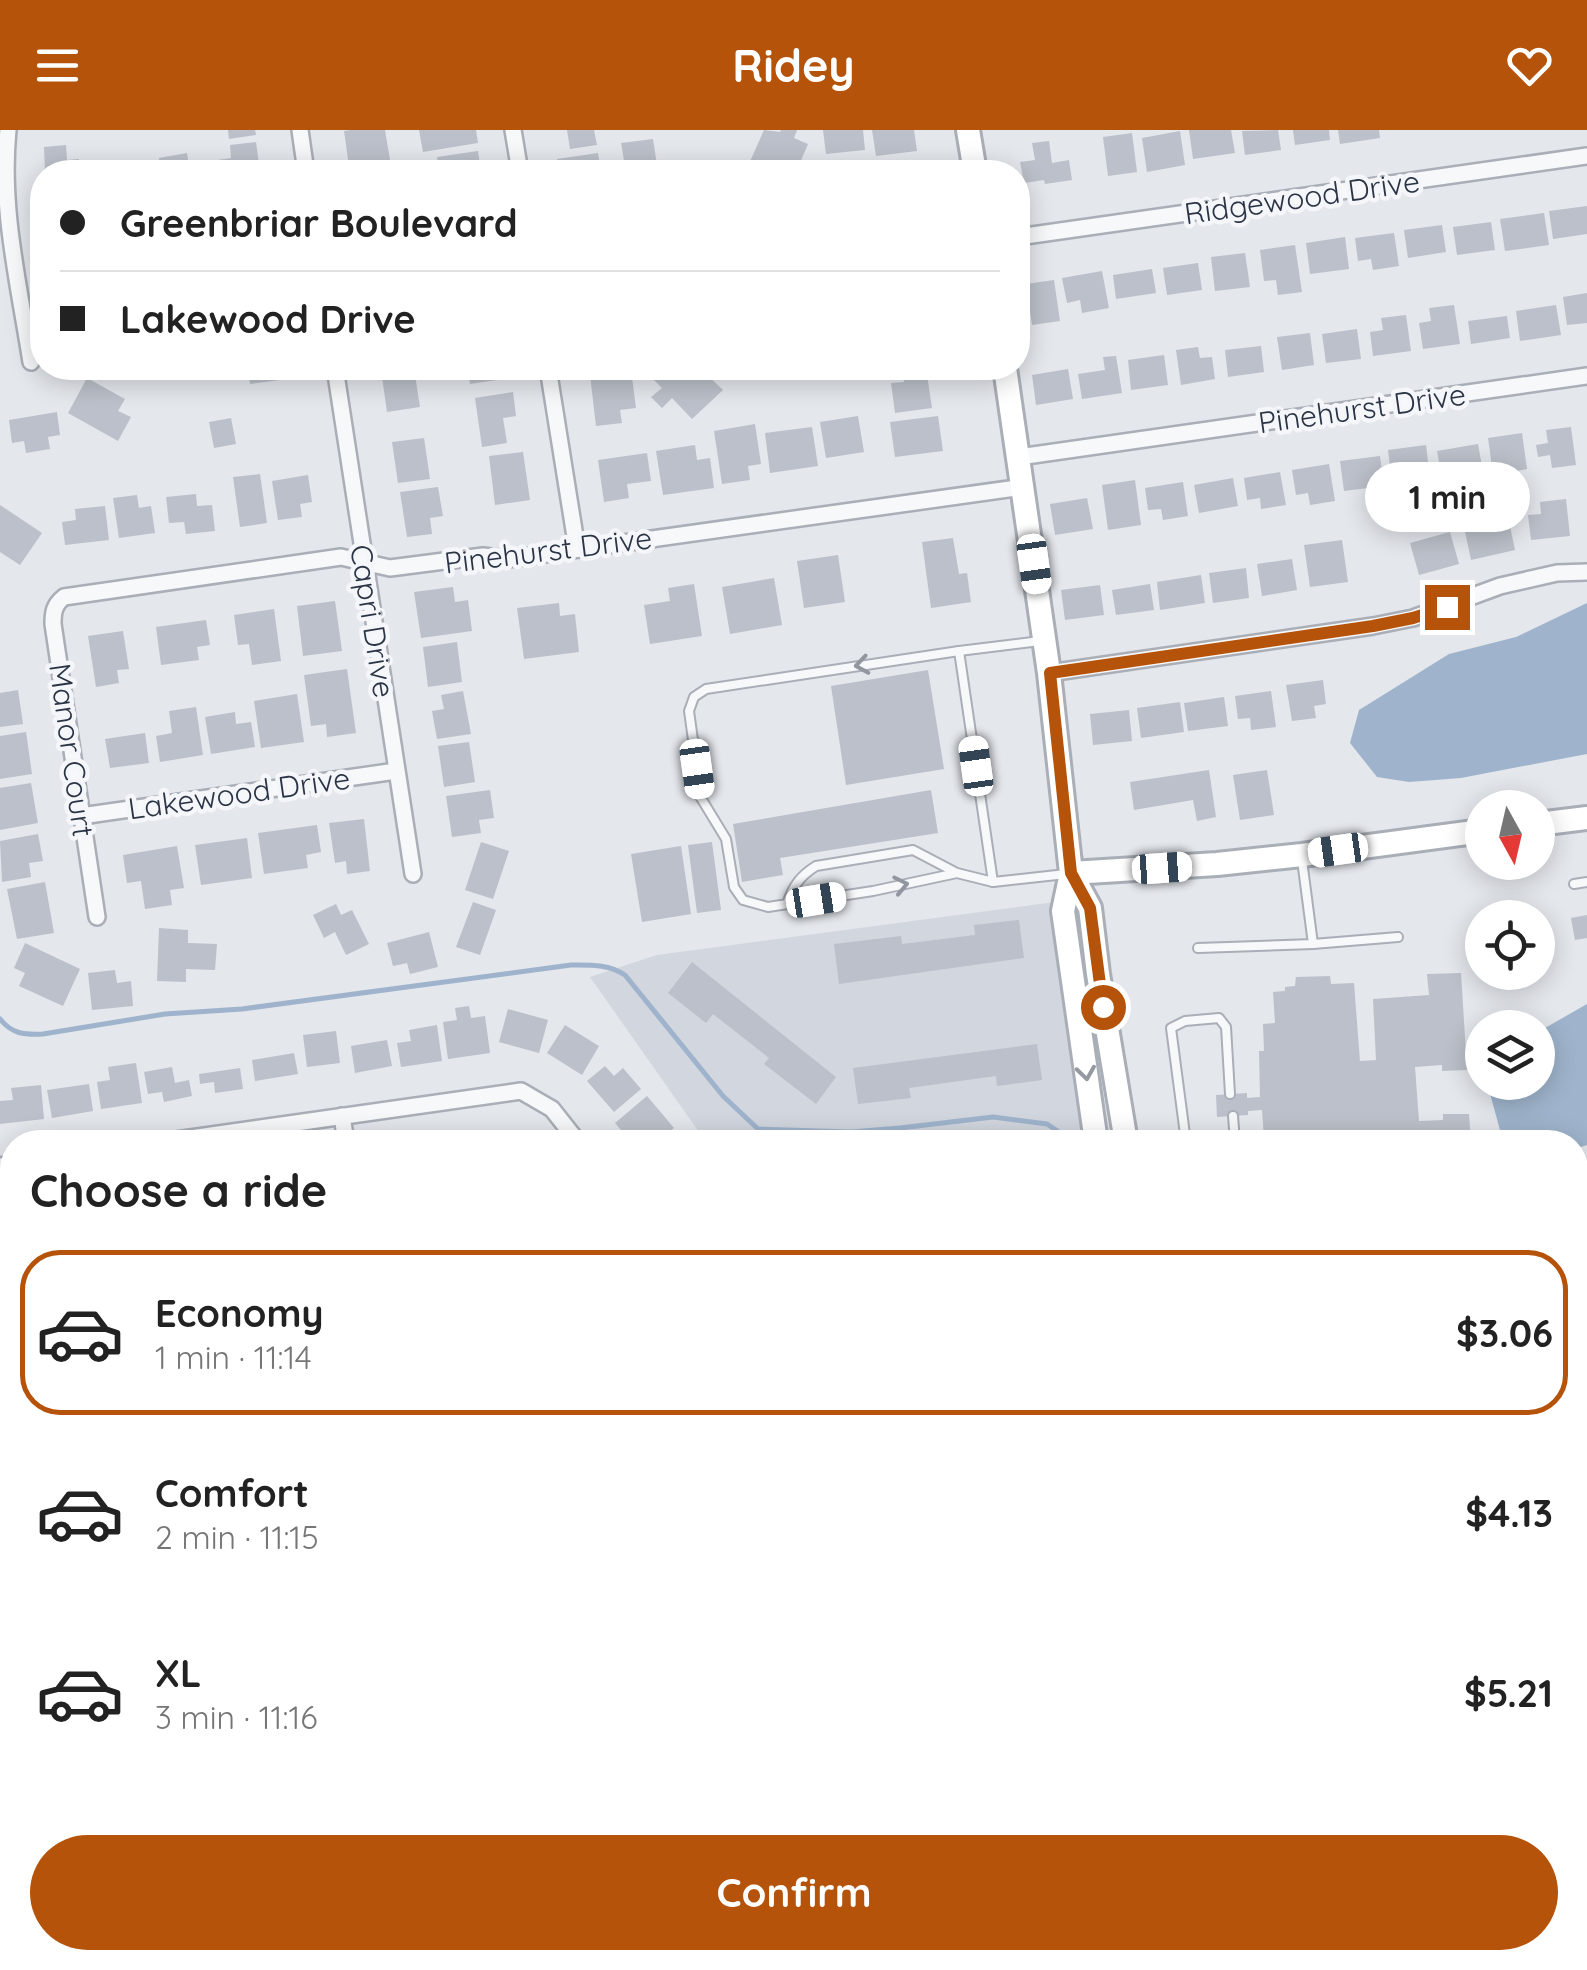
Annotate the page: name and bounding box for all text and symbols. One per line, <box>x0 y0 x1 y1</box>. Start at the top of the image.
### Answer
text: Ridey <box>732 37 855 93</box>
icon: menu <box>30 38 85 93</box>
icon: heart <box>1502 38 1557 93</box>
street label: Ridgewood Drive <box>1182 162 1422 232</box>
text: Greenbriar Boulevard <box>120 199 518 247</box>
text: Lakewood Drive <box>120 295 416 343</box>
street label: Pinehurst Drive <box>1256 375 1468 441</box>
callout: 1 min <box>1364 462 1530 532</box>
text: 1 min <box>1409 477 1486 517</box>
street label: Pinehurst Drive <box>442 518 654 582</box>
car <box>1015 532 1053 596</box>
street label: Capri Drive <box>342 542 404 700</box>
route end <box>1425 585 1470 630</box>
one-way arrow <box>854 654 871 675</box>
street label: Manor Court <box>41 661 103 839</box>
car <box>957 734 995 798</box>
car <box>678 737 716 801</box>
street label: Lakewood Drive <box>126 759 352 827</box>
north arrow <box>1465 790 1555 880</box>
map controls <box>1465 790 1555 1100</box>
car <box>1306 831 1370 869</box>
car <box>1131 851 1193 885</box>
one-way arrow <box>892 876 909 897</box>
car <box>784 880 848 920</box>
button: locate <box>1465 900 1555 990</box>
route start <box>1081 985 1126 1030</box>
button: layers <box>1465 1010 1555 1100</box>
one-way arrow <box>1074 1065 1095 1082</box>
text: Choose a ride <box>30 1162 327 1218</box>
icon: car <box>35 1288 125 1378</box>
text: Economy <box>155 1289 324 1337</box>
text: $3.06 <box>1456 1309 1553 1357</box>
text: 1 min · 11:14 <box>155 1337 312 1377</box>
icon: car <box>35 1468 125 1558</box>
text: Comfort <box>155 1469 309 1517</box>
text: $4.13 <box>1465 1489 1553 1537</box>
text: 2 min · 11:15 <box>155 1517 319 1557</box>
icon: car <box>35 1648 125 1738</box>
text: XL <box>155 1649 201 1697</box>
text: $5.21 <box>1464 1669 1553 1717</box>
text: 3 min · 11:16 <box>155 1697 317 1737</box>
button: Confirm <box>30 1835 1558 1950</box>

